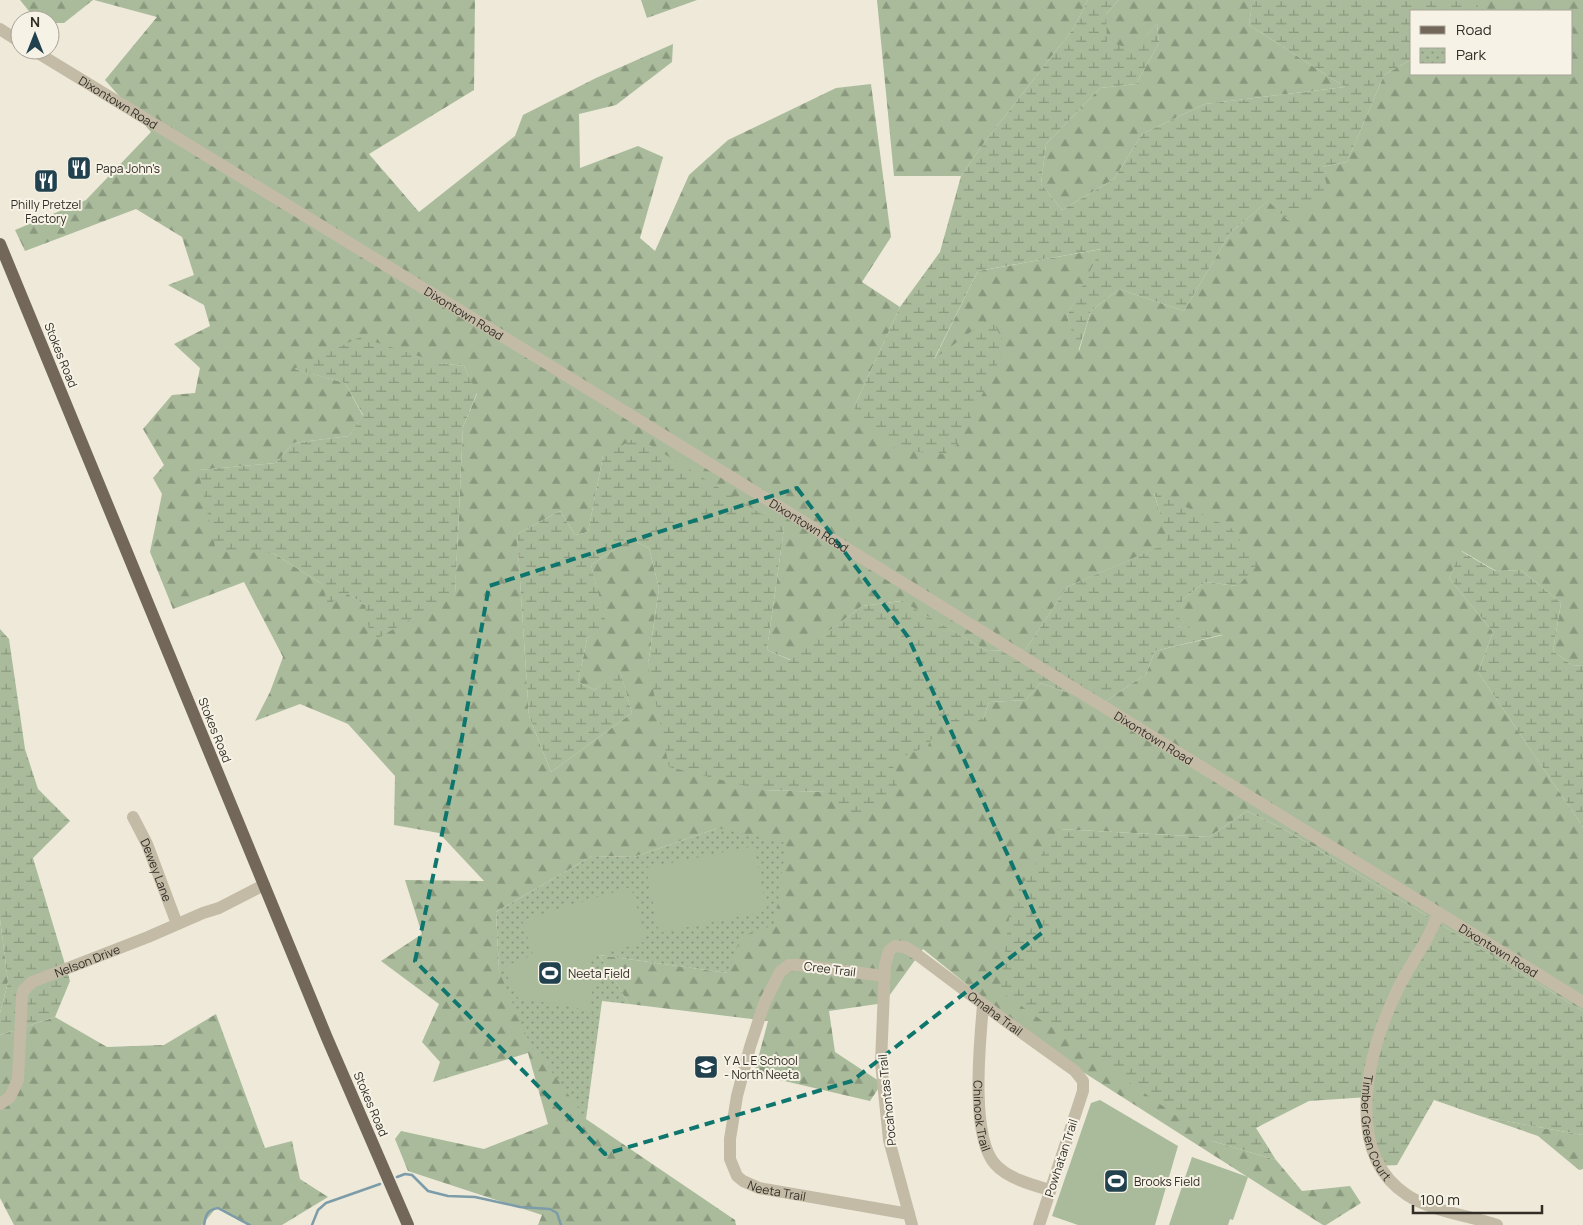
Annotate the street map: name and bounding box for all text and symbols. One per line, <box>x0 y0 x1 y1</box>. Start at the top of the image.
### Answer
north arrow <box>10 10 60 60</box>
legend <box>1410 10 1573 75</box>
text: N <box>30 12 40 31</box>
text: Road <box>1456 19 1492 40</box>
text: Park <box>1456 44 1486 65</box>
street label: Dixontown Road <box>76 71 161 133</box>
restaurant icon: Papa John's <box>66 155 92 181</box>
place label: Papa John's <box>96 160 160 177</box>
restaurant icon: Philly Pretzel Factory <box>33 168 59 194</box>
place label: Philly Pretzel Factory <box>11 196 81 227</box>
street label: Dixontown Road <box>421 282 507 344</box>
street label: Stokes Road <box>40 320 82 390</box>
street label: Dixontown Road <box>766 494 852 556</box>
street label: Stokes Road <box>194 695 236 765</box>
street label: Dixontown Road <box>1111 707 1197 768</box>
street label: Dewey Lane <box>137 835 176 904</box>
street label: Dixontown Road <box>1456 919 1541 981</box>
street label: Nelson Drive <box>52 940 122 981</box>
street label: Cree Trail <box>803 957 857 981</box>
sports icon: Neeta Field <box>537 960 563 986</box>
place label: Neeta Field <box>568 965 630 982</box>
street label: Omaha Trail <box>964 987 1026 1039</box>
place label: Y A L E School - North Neeta <box>724 1052 799 1083</box>
street label: Pocahontas Trail <box>874 1053 900 1147</box>
school or university icon: Y A L E School - North Neeta <box>693 1054 719 1080</box>
street label: Stokes Road <box>350 1069 392 1139</box>
street label: Timber Green Court <box>1358 1074 1396 1184</box>
street label: Chinook Trail <box>970 1080 995 1154</box>
street label: Powhatan Trail <box>1040 1117 1082 1199</box>
sports icon: Brooks Field <box>1103 1168 1129 1194</box>
place label: Brooks Field <box>1134 1173 1200 1190</box>
street label: Neeta Trail <box>745 1176 807 1204</box>
scale bar <box>1413 1182 1542 1214</box>
text: 100 m <box>1420 1189 1460 1210</box>

